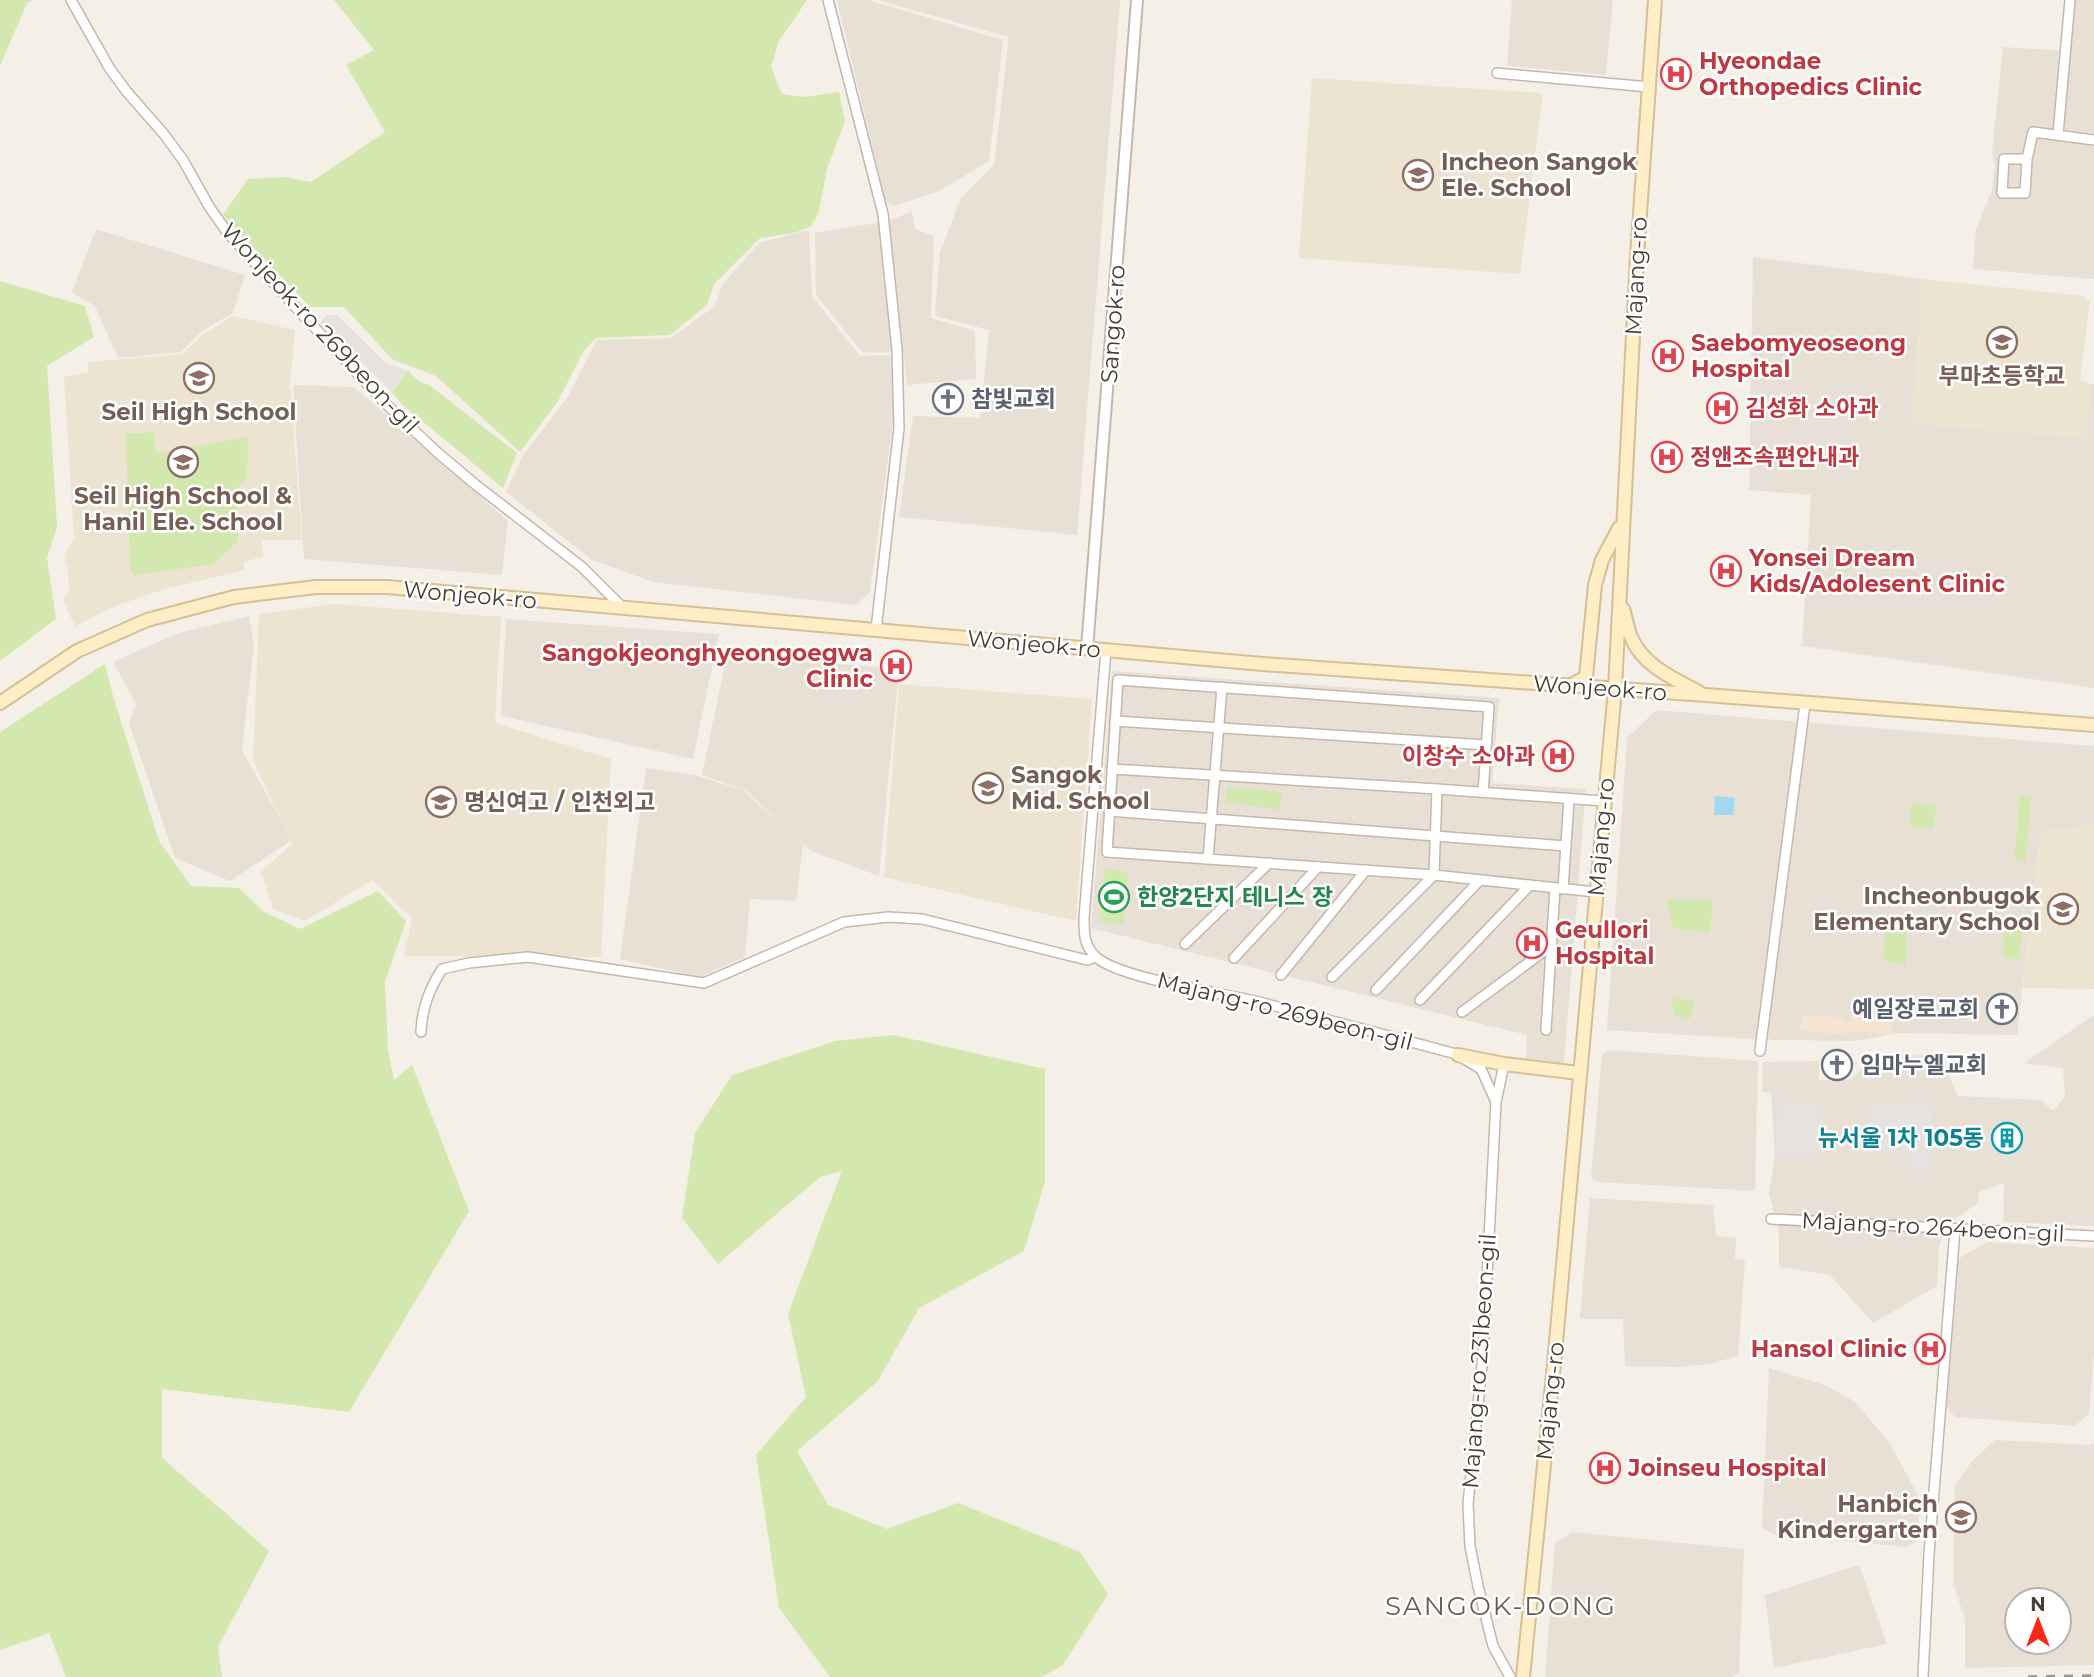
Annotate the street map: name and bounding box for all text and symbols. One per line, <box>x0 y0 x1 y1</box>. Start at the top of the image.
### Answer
place label: Hyeondae Orthopedics Clinic <box>1699 47 1923 101</box>
hospital icon: Hyeondae Orthopedics Clinic <box>1659 57 1693 91</box>
place label: Incheon Sangok Ele. School <box>1441 148 1638 202</box>
school or university icon: Incheon Sangok Ele. School <box>1401 158 1435 192</box>
street label: Majang-ro <box>1619 216 1653 336</box>
street label: Wonjeok-ro 269beon-gil <box>215 217 425 439</box>
street label: Sangok-ro <box>1095 264 1131 384</box>
school or university icon: 부마초등학교 <box>1985 325 2019 359</box>
place label: Saebomyeoseong Hospital <box>1691 329 1906 383</box>
hospital icon: Saebomyeoseong Hospital <box>1651 339 1685 373</box>
school or university icon: Seil High School <box>182 361 216 395</box>
place label: 부마초등학교 <box>1939 362 2065 390</box>
church icon: 참빛교회 <box>931 382 965 416</box>
place label: 참빛교회 <box>971 385 1056 413</box>
hospital icon: 김성화 소아과 <box>1705 391 1739 425</box>
place label: 김성화 소아과 <box>1745 394 1878 422</box>
place label: Seil High School <box>102 398 296 426</box>
hospital icon: 정앤조속편안내과 <box>1650 440 1684 474</box>
place label: 정앤조속편안내과 <box>1690 443 1859 471</box>
school or university icon: Seil High School & Hanil Ele. School <box>166 445 200 479</box>
place label: Seil High School & Hanil Ele. School <box>74 482 292 536</box>
place label: Yonsei Dream Kids/Adolesent Clinic <box>1748 544 2006 598</box>
hospital icon: Yonsei Dream Kids/Adolesent Clinic <box>1709 554 1743 588</box>
street label: Wonjeok-ro <box>402 575 538 615</box>
street label: Wonjeok-ro <box>966 624 1102 664</box>
place label: Sangokjeonghyeongoegwa Clinic <box>542 639 873 693</box>
hospital icon: Sangokjeonghyeongoegwa Clinic <box>879 649 913 683</box>
street label: Wonjeok-ro <box>1532 669 1668 707</box>
hospital icon: 이창수 소아과 <box>1541 739 1575 773</box>
place label: 이창수 소아과 <box>1402 742 1535 770</box>
place label: Sangok Mid. School <box>1011 761 1150 815</box>
school or university icon: Sangok Mid. School <box>971 771 1005 805</box>
street label: Majang-ro <box>1582 777 1620 897</box>
school or university icon: 명신여고 / 인천외고 <box>424 785 458 819</box>
place label: 명신여고 / 인천외고 <box>464 788 655 816</box>
sports icon: 한양2단지 테니스 장 <box>1097 880 1131 914</box>
place label: Incheonbugok Elementary School <box>1813 882 2041 936</box>
place label: 한양2단지 테니스 장 <box>1137 883 1333 911</box>
school or university icon: Incheonbugok Elementary School <box>2046 892 2080 926</box>
place label: Geullori Hospital <box>1555 916 1654 970</box>
hospital icon: Geullori Hospital <box>1515 926 1549 960</box>
street label: Majang-ro 269beon-gil <box>1154 966 1416 1056</box>
church icon: 예일장로교회 <box>1985 992 2019 1026</box>
place label: 예일장로교회 <box>1852 995 1979 1023</box>
church icon: 임마누엘교회 <box>1820 1048 1854 1082</box>
place label: 임마누엘교회 <box>1860 1051 1987 1079</box>
building icon: 뉴서울 1차 105동 <box>1990 1121 2024 1155</box>
place label: 뉴서울 1차 105동 <box>1818 1124 1984 1152</box>
street label: Majang-ro 264beon-gil <box>1801 1206 2065 1248</box>
street label: Majang-ro 231beon-gil <box>1456 1232 1502 1490</box>
hospital icon: Hansol Clinic <box>1913 1332 1947 1366</box>
place label: Hansol Clinic <box>1751 1335 1907 1363</box>
street label: Majang-ro <box>1530 1340 1570 1462</box>
hospital icon: Joinseu Hospital <box>1588 1451 1622 1485</box>
place label: Joinseu Hospital <box>1627 1454 1827 1482</box>
place label: Hanbich Kindergarten <box>1777 1490 1938 1544</box>
school or university icon: Hanbich Kindergarten <box>1944 1500 1978 1534</box>
north arrow <box>2003 1586 2073 1656</box>
district label: SANGOK-DONG <box>1385 1590 1617 1622</box>
text: N <box>2030 1593 2046 1616</box>

